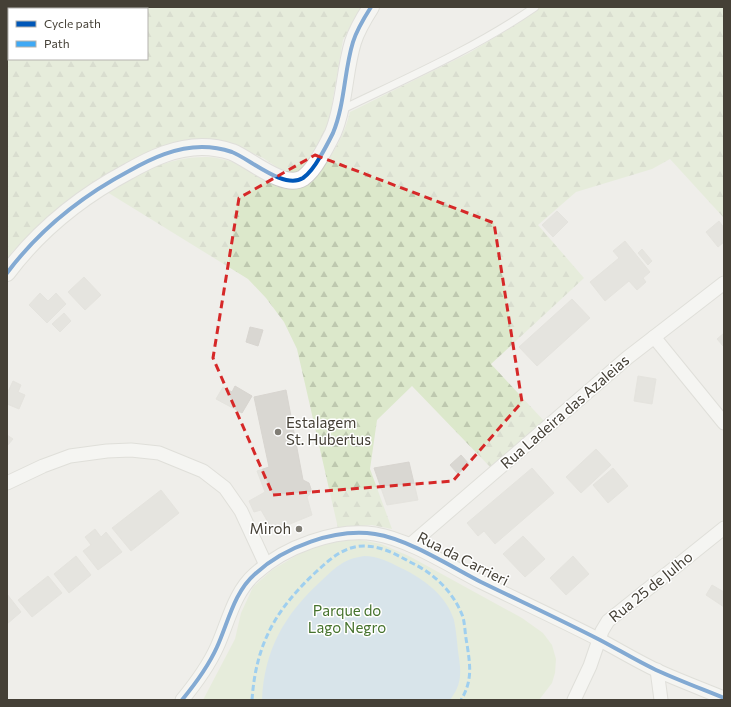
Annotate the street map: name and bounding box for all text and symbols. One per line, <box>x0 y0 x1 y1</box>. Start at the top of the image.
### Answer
legend <box>8 8 148 60</box>
text: Cycle path <box>44 16 101 30</box>
text: Path <box>44 36 70 50</box>
street label: Rua Ladeira das Azaleias <box>496 350 632 472</box>
place label: Estalagem St. Hubertus <box>286 413 371 448</box>
marker: Estalagem St. Hubertus <box>273 427 283 437</box>
place label: Miroh <box>249 519 291 537</box>
marker: Miroh <box>294 524 304 534</box>
street label: Rua da Carrieri <box>415 527 512 589</box>
street label: Rua 25 de Julho <box>605 547 696 625</box>
park label: Parque do Lago Negro <box>308 601 386 636</box>

